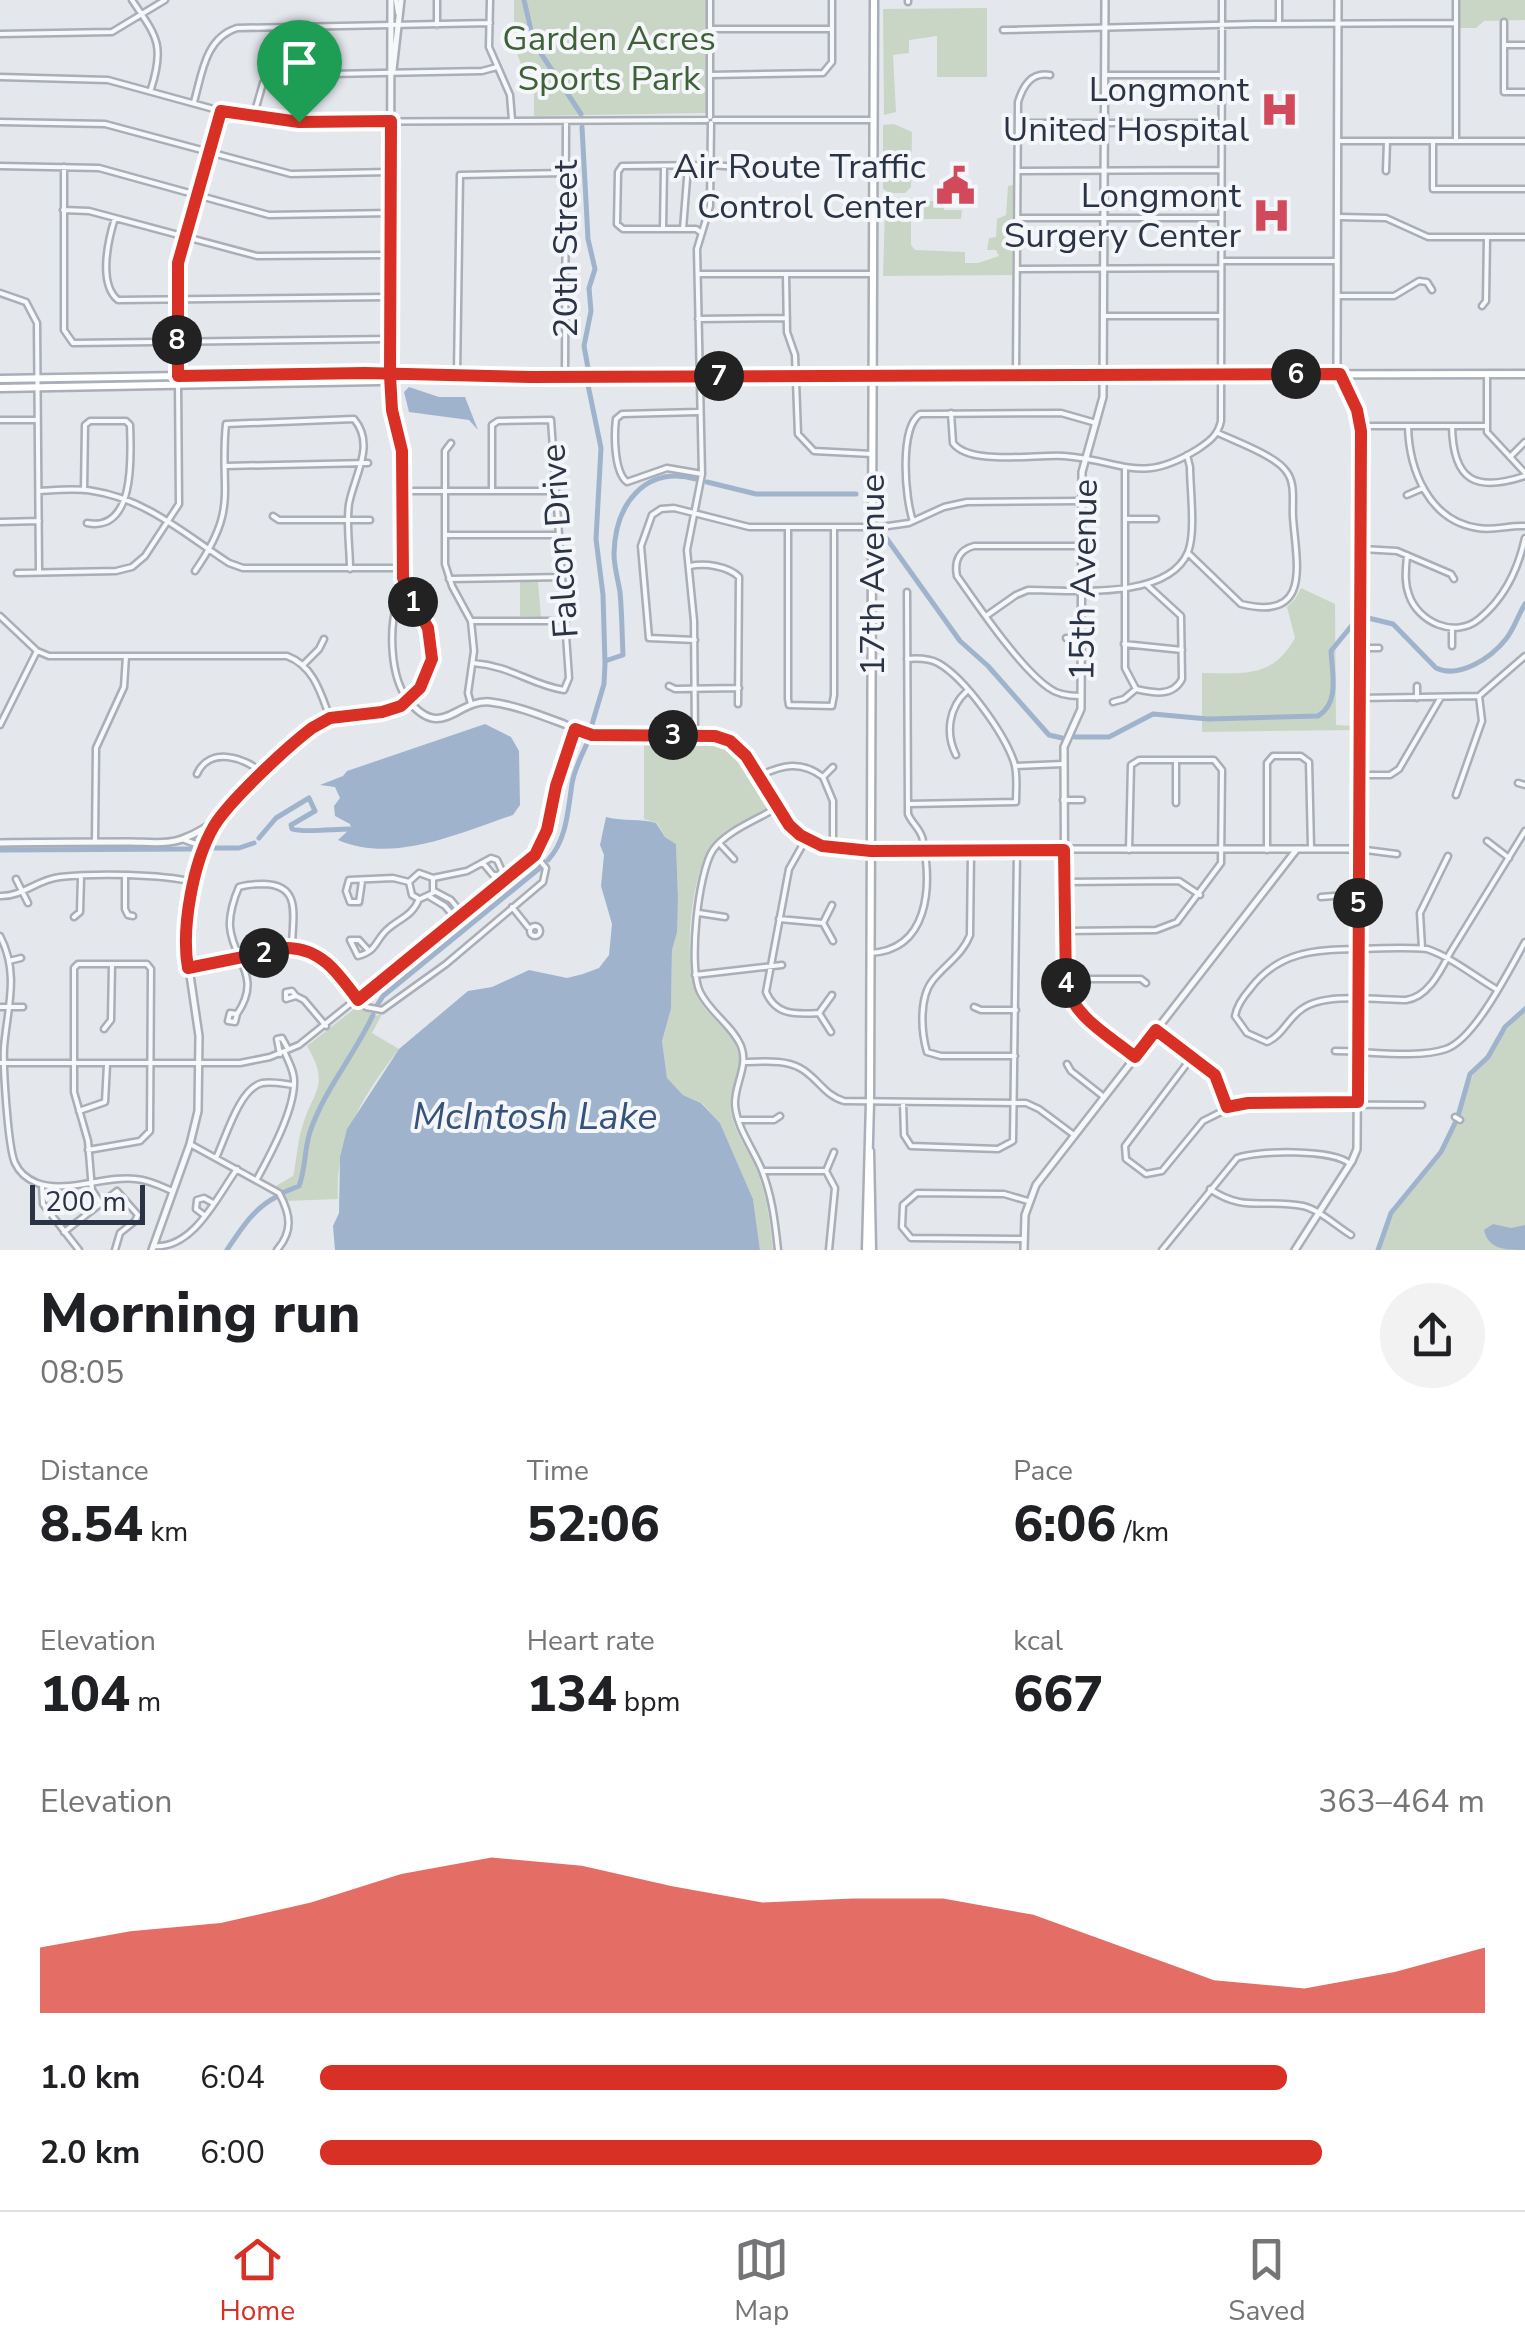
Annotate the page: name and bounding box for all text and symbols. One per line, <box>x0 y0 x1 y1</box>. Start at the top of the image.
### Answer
park label: Garden Acres Sports Park <box>502 15 716 102</box>
pin <box>257 20 342 123</box>
icon: arrive <box>272 35 327 90</box>
place label: Longmont United Hospital <box>1003 66 1250 153</box>
hospital icon: Longmont United Hospital <box>1258 88 1300 130</box>
place label: Air Route Traffic Control Center <box>673 143 926 230</box>
street label: 20th Street <box>542 159 589 338</box>
public building icon: Air Route Traffic Control Center <box>935 165 977 207</box>
place label: Longmont Surgery Center <box>1004 172 1242 259</box>
hospital icon: Longmont Surgery Center <box>1250 194 1292 236</box>
pin: 8 <box>152 315 202 365</box>
text: 8 <box>169 321 185 359</box>
pin: 6 <box>1271 349 1321 399</box>
pin: 7 <box>694 351 744 401</box>
text: 6 <box>1288 355 1304 393</box>
text: 7 <box>711 357 727 395</box>
street label: Falcon Drive <box>529 442 590 640</box>
street label: 17th Avenue <box>849 474 896 676</box>
street label: 15th Avenue <box>1058 478 1109 682</box>
pin: 1 <box>388 577 438 627</box>
text: 1 <box>405 583 421 621</box>
pin: 3 <box>648 710 698 760</box>
text: 3 <box>665 716 681 754</box>
pin: 5 <box>1333 878 1383 928</box>
text: 5 <box>1350 884 1366 922</box>
pin: 2 <box>239 928 289 978</box>
text: 2 <box>256 934 272 972</box>
pin: 4 <box>1041 958 1091 1008</box>
text: 4 <box>1058 964 1074 1002</box>
water label: McIntosh Lake <box>413 1091 657 1142</box>
scale bar <box>30 1180 145 1224</box>
text: 200 m <box>45 1183 127 1221</box>
text: Morning run <box>40 1276 360 1351</box>
button: share <box>1380 1283 1485 1388</box>
text: 08:05 <box>40 1351 124 1394</box>
text: Distance <box>40 1452 149 1490</box>
text: Time <box>527 1452 589 1490</box>
text: Pace <box>1013 1452 1073 1490</box>
text: 8.54 <box>40 1490 143 1559</box>
text: 52:06 <box>527 1490 660 1559</box>
text: 6:06 <box>1013 1490 1116 1559</box>
text: km <box>143 1513 188 1551</box>
text: /km <box>1116 1513 1169 1551</box>
text: Elevation <box>40 1622 156 1660</box>
text: Heart rate <box>527 1622 655 1660</box>
text: kcal <box>1013 1622 1063 1660</box>
text: 104 <box>40 1660 130 1729</box>
text: 134 <box>527 1660 617 1729</box>
text: 667 <box>1013 1660 1103 1729</box>
text: m <box>130 1683 161 1721</box>
text: bpm <box>617 1683 680 1721</box>
text: Elevation <box>40 1780 173 1823</box>
text: 363–464 m <box>1318 1780 1485 1823</box>
text: 1.0 km <box>40 2056 140 2099</box>
text: 6:04 <box>200 2056 265 2099</box>
text: 2.0 km <box>40 2131 140 2174</box>
text: 6:00 <box>200 2131 265 2174</box>
tab: Home <box>219 2232 295 2330</box>
tab: Map <box>734 2232 789 2330</box>
tab: Saved <box>1228 2232 1306 2330</box>

